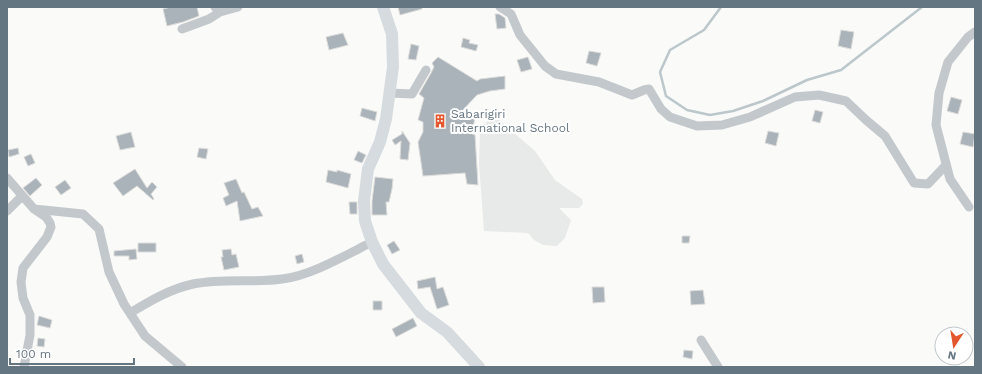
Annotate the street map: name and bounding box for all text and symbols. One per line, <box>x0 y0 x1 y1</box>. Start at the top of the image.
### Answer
place label: Sabarigiri International School <box>451 107 570 135</box>
building icon: Sabarigiri International School <box>432 113 448 129</box>
north arrow <box>934 326 974 366</box>
scale bar <box>10 340 134 366</box>
text: 100 m <box>16 347 51 361</box>
text: N <box>947 348 957 362</box>

